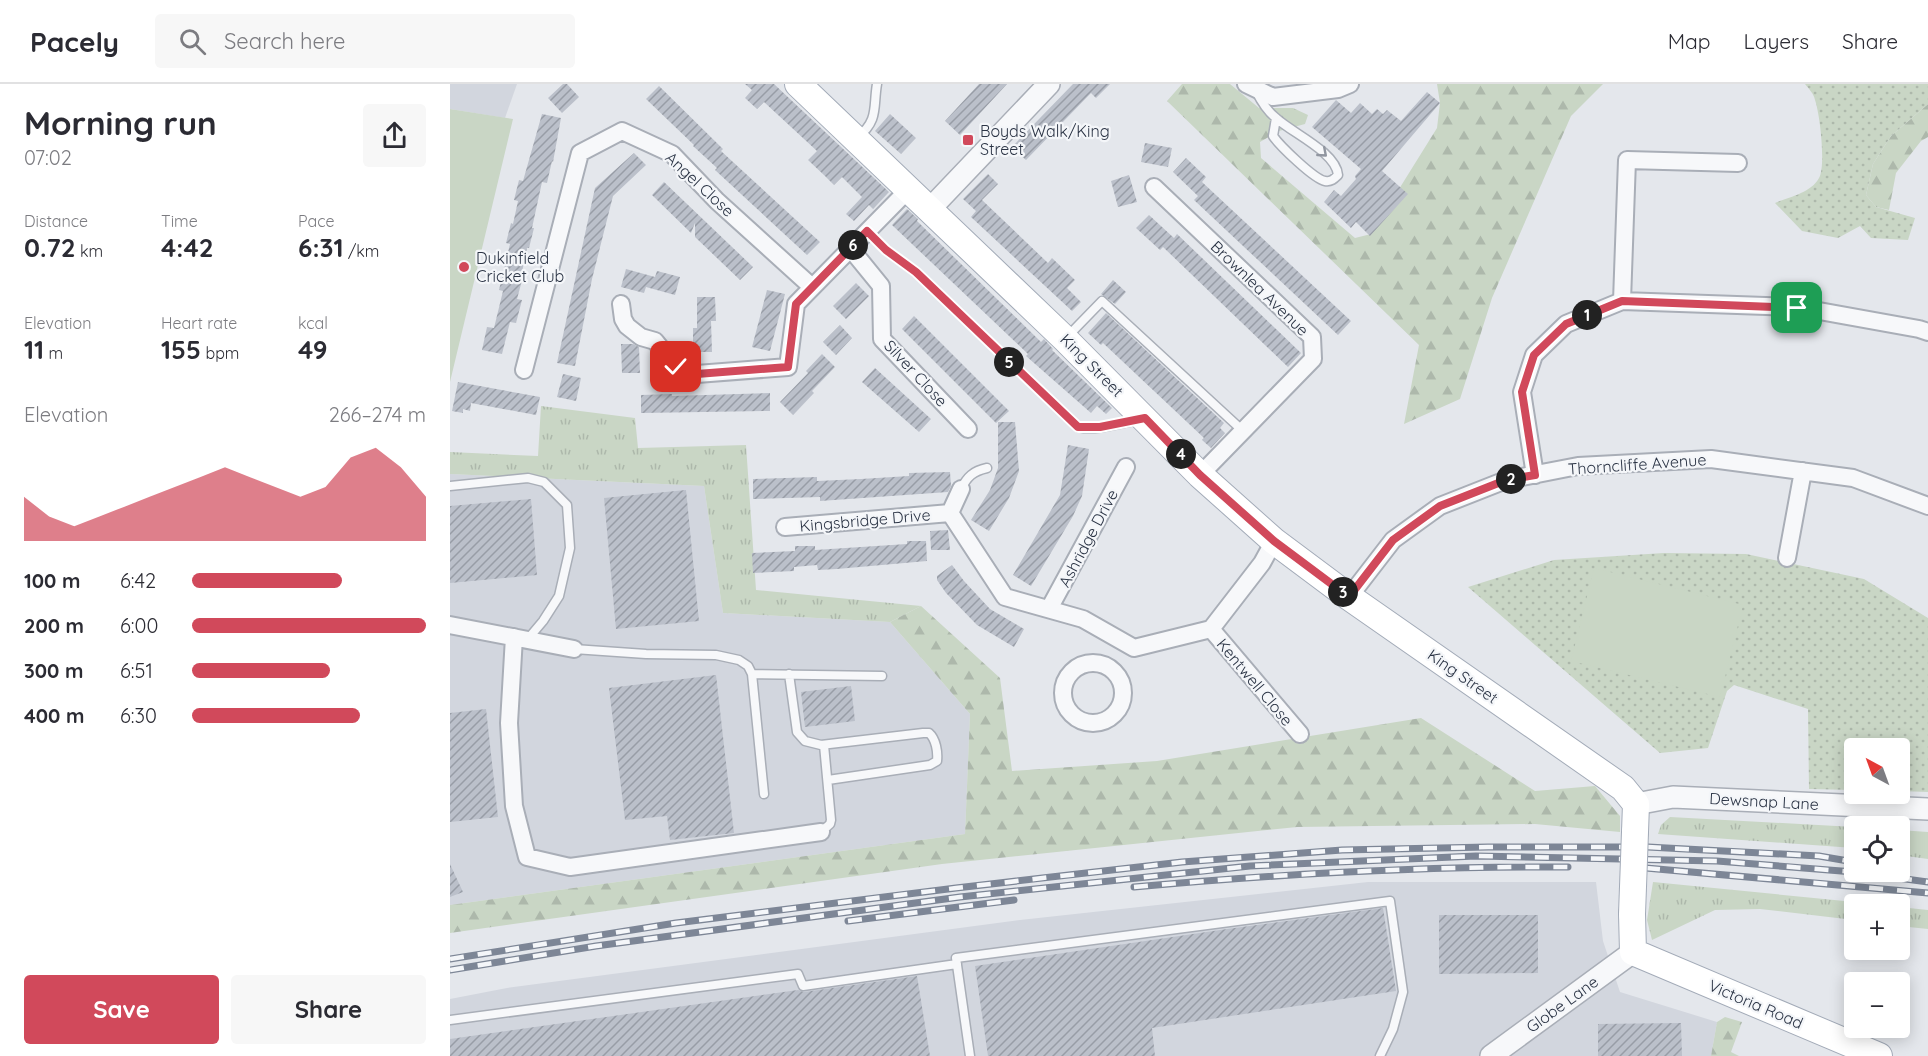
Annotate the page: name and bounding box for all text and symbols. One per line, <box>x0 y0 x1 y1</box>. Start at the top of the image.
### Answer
search box <box>155 14 575 68</box>
text: Pacely <box>30 24 119 59</box>
icon: search <box>176 25 209 58</box>
text: Search here <box>224 27 345 55</box>
text: Map <box>1668 28 1711 54</box>
text: Layers <box>1744 28 1809 54</box>
text: Share <box>1842 28 1898 54</box>
text: Morning run <box>24 102 217 143</box>
button: share <box>363 104 426 167</box>
place label: Boyds Walk/King Street <box>980 121 1110 159</box>
marker: Boyds Walk/King Street <box>961 133 975 147</box>
text: 07:02 <box>24 145 72 170</box>
one-way arrow <box>1316 146 1327 157</box>
street label: Angel Close <box>662 147 738 221</box>
text: Distance <box>24 211 88 231</box>
text: Time <box>161 211 198 231</box>
text: Pace <box>298 211 334 231</box>
pin: 6 <box>838 230 868 260</box>
text: 0.72 <box>24 231 76 264</box>
text: 4:42 <box>161 231 213 264</box>
text: 6:31 <box>298 231 344 264</box>
text: 6 <box>849 235 857 255</box>
street label: Brownlea Avenue <box>1207 236 1313 340</box>
text: km <box>76 241 103 261</box>
text: /km <box>344 241 379 261</box>
place label: Dukinfield Cricket Club <box>476 248 564 286</box>
marker: Dukinfield Cricket Club <box>457 260 471 274</box>
pin <box>1771 282 1822 333</box>
icon: arrive <box>1780 291 1813 324</box>
pin: 1 <box>1572 300 1602 330</box>
text: 1 <box>1584 305 1590 325</box>
text: Elevation <box>24 313 91 333</box>
text: Heart rate <box>161 313 237 333</box>
text: kcal <box>298 313 328 333</box>
street label: King Street <box>1056 329 1128 401</box>
text: 11 <box>24 333 44 366</box>
text: 155 <box>161 333 201 366</box>
text: 49 <box>298 333 328 366</box>
street label: Silver Close <box>880 336 952 410</box>
pin <box>650 341 701 392</box>
text: m <box>44 343 63 363</box>
text: bpm <box>201 343 239 363</box>
pin: 5 <box>994 347 1024 377</box>
icon: check <box>659 350 692 383</box>
text: 5 <box>1004 352 1014 372</box>
text: Elevation <box>24 402 108 427</box>
text: 266–274 m <box>329 402 426 427</box>
pin: 4 <box>1166 439 1196 469</box>
text: 4 <box>1176 444 1186 464</box>
street label: Thorncliffe Avenue <box>1567 449 1707 479</box>
pin: 2 <box>1496 464 1526 494</box>
text: 2 <box>1506 469 1516 489</box>
street label: Ashridge Drive <box>1054 486 1122 590</box>
street label: Kingsbridge Drive <box>799 504 931 536</box>
text: 100 m <box>24 568 80 593</box>
text: 6:42 <box>120 568 156 593</box>
pin: 3 <box>1328 577 1358 607</box>
text: 3 <box>1339 582 1347 602</box>
text: 200 m <box>24 613 84 638</box>
text: 6:00 <box>120 613 158 638</box>
street label: Kentwell Close <box>1213 634 1297 730</box>
street label: King Street <box>1424 644 1502 708</box>
text: 300 m <box>24 658 83 683</box>
text: 6:51 <box>120 658 153 683</box>
text: 400 m <box>24 703 84 728</box>
text: 6:30 <box>120 703 157 728</box>
north arrow <box>1844 738 1910 804</box>
map controls <box>1844 738 1910 1038</box>
street label: Dewsnap Lane <box>1709 788 1819 814</box>
button: locate <box>1844 816 1910 882</box>
button: + <box>1844 894 1910 960</box>
street label: Globe Lane <box>1522 971 1602 1037</box>
button: − <box>1844 972 1910 1038</box>
button: Save <box>24 975 219 1044</box>
button: Share <box>231 975 426 1044</box>
street label: Victoria Road <box>1706 975 1806 1033</box>

